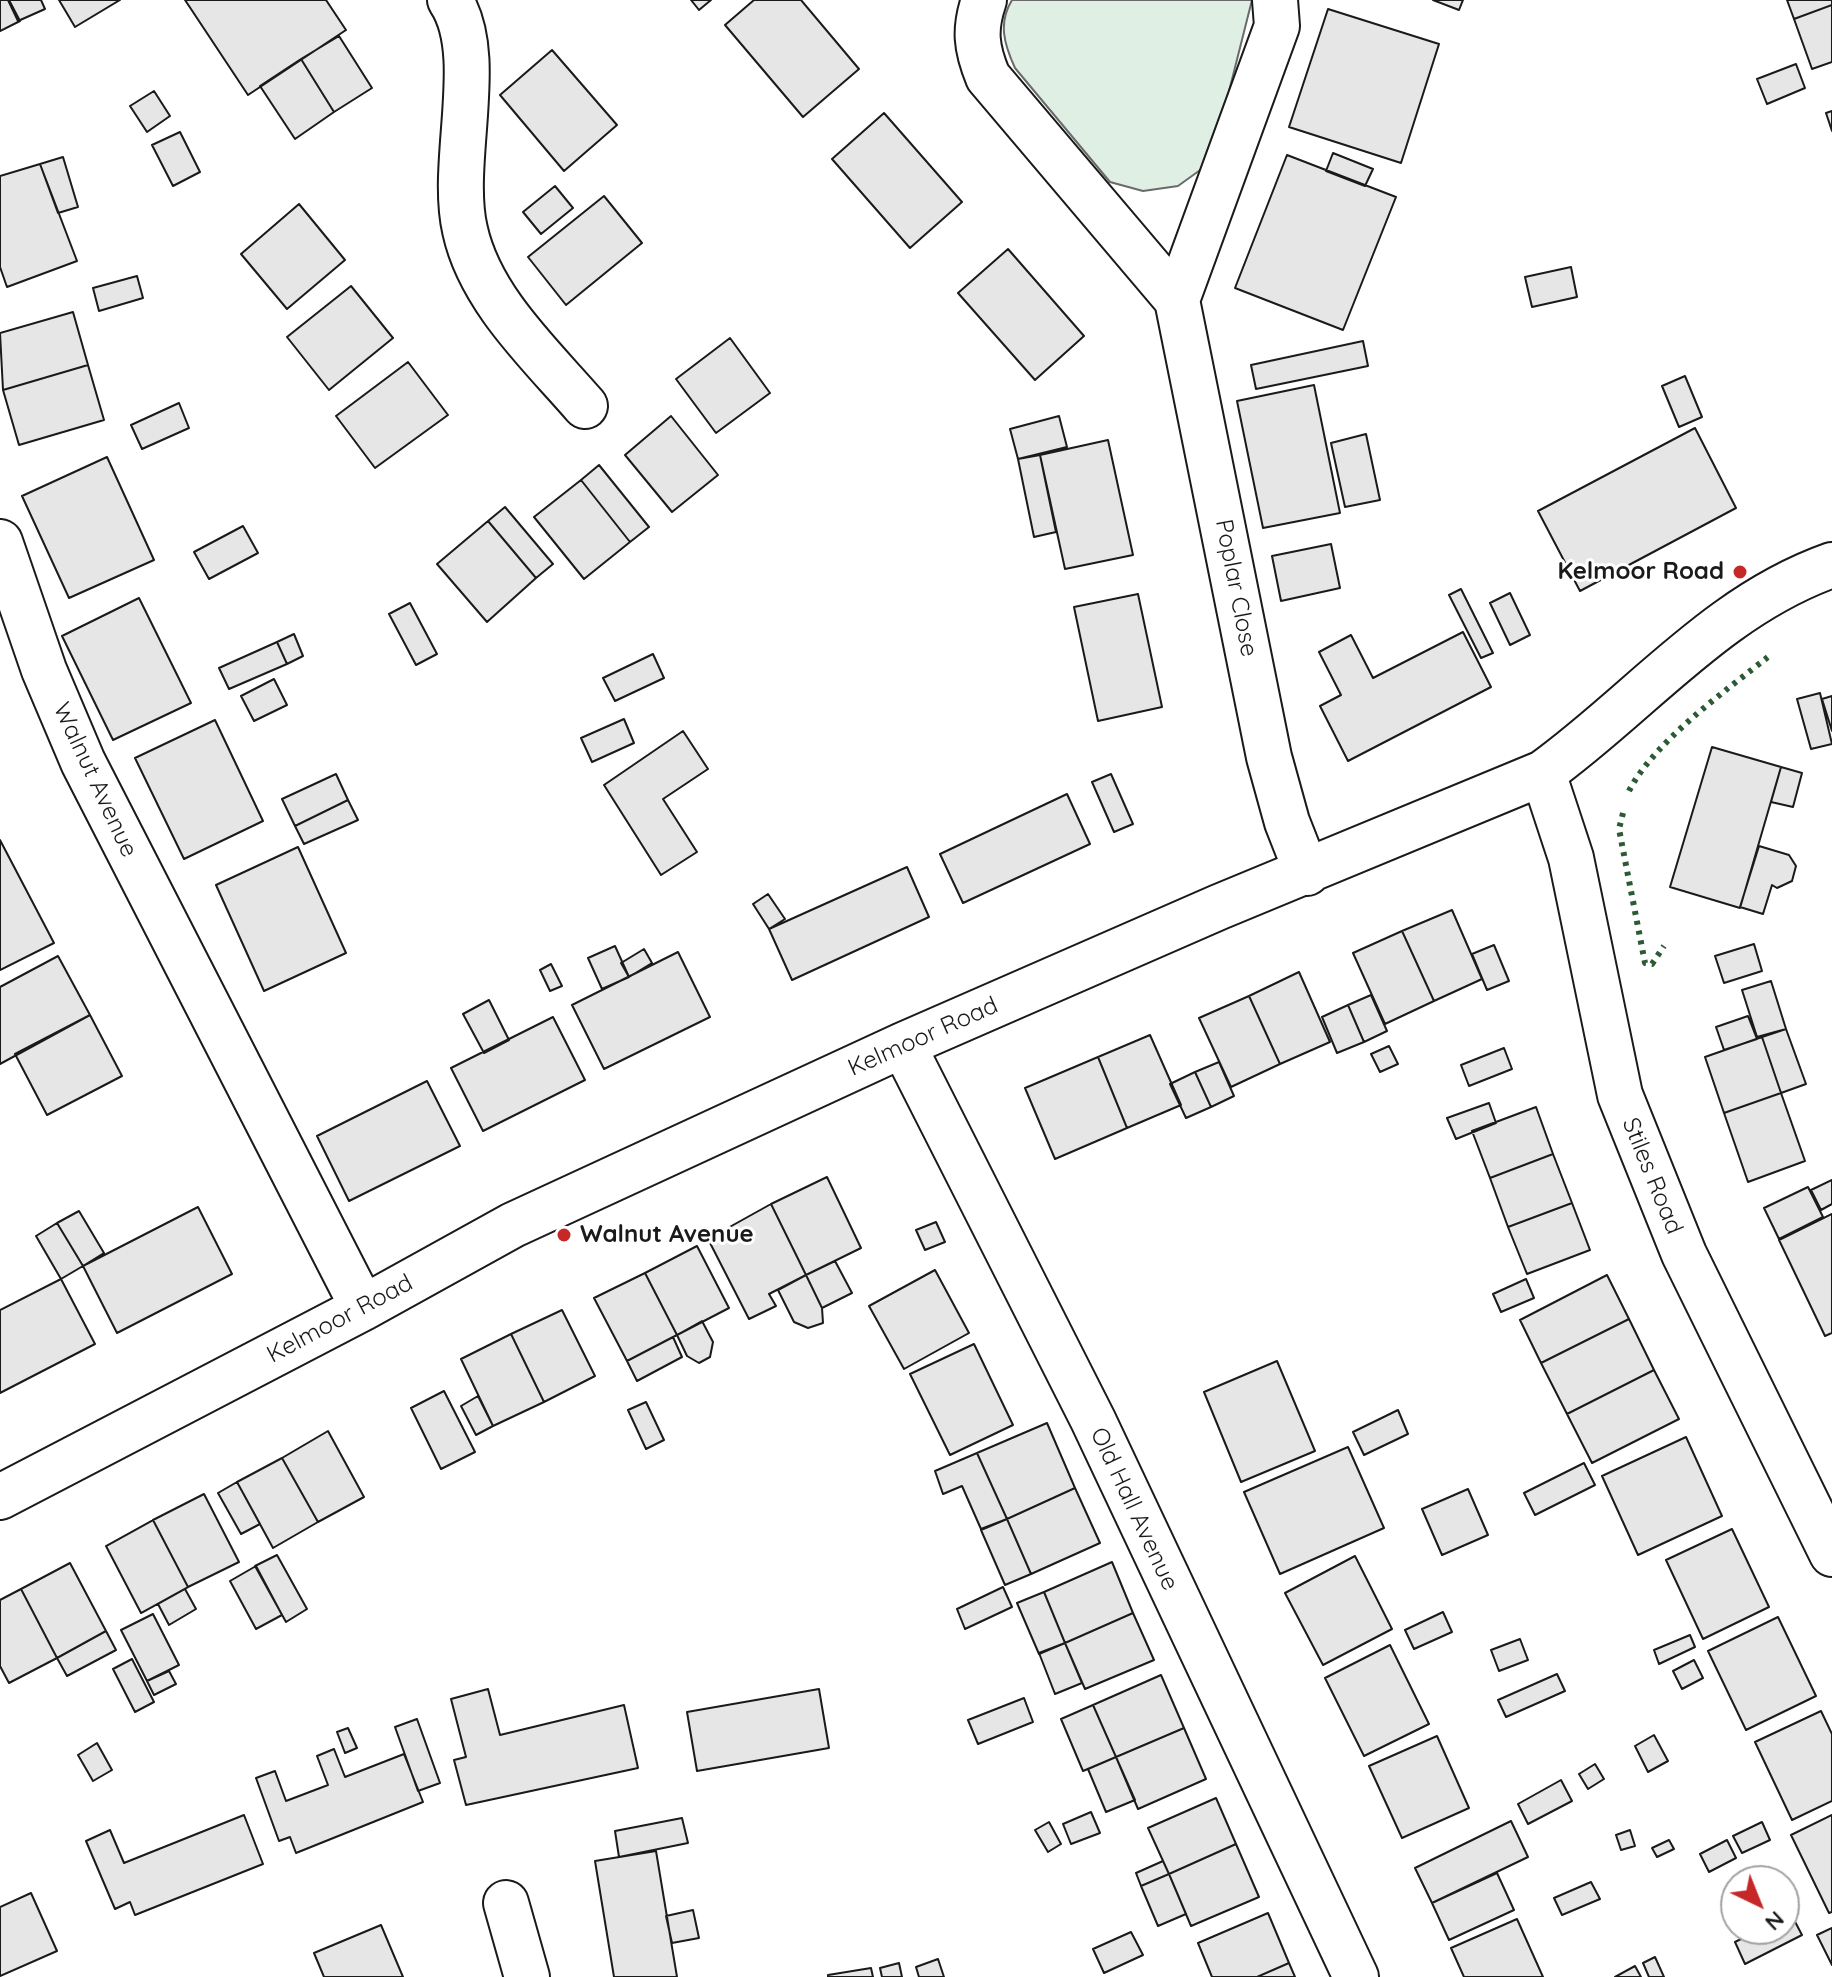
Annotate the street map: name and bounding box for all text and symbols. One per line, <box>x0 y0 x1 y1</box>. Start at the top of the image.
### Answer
street label: Poplar Close <box>1209 517 1263 659</box>
place label: Kelmoor Road <box>1557 558 1724 586</box>
marker: Kelmoor Road <box>1731 563 1749 581</box>
street label: Walnut Avenue <box>47 698 143 862</box>
street label: Kelmoor Road <box>844 991 1002 1083</box>
street label: Stiles Road <box>1616 1114 1688 1238</box>
place label: Walnut Avenue <box>580 1221 754 1249</box>
marker: Walnut Avenue <box>555 1226 573 1244</box>
street label: Kelmoor Road <box>262 1268 418 1370</box>
street label: Old Hall Avenue <box>1084 1423 1184 1595</box>
north arrow <box>1720 1865 1800 1945</box>
text: N <box>1760 1905 1790 1937</box>

